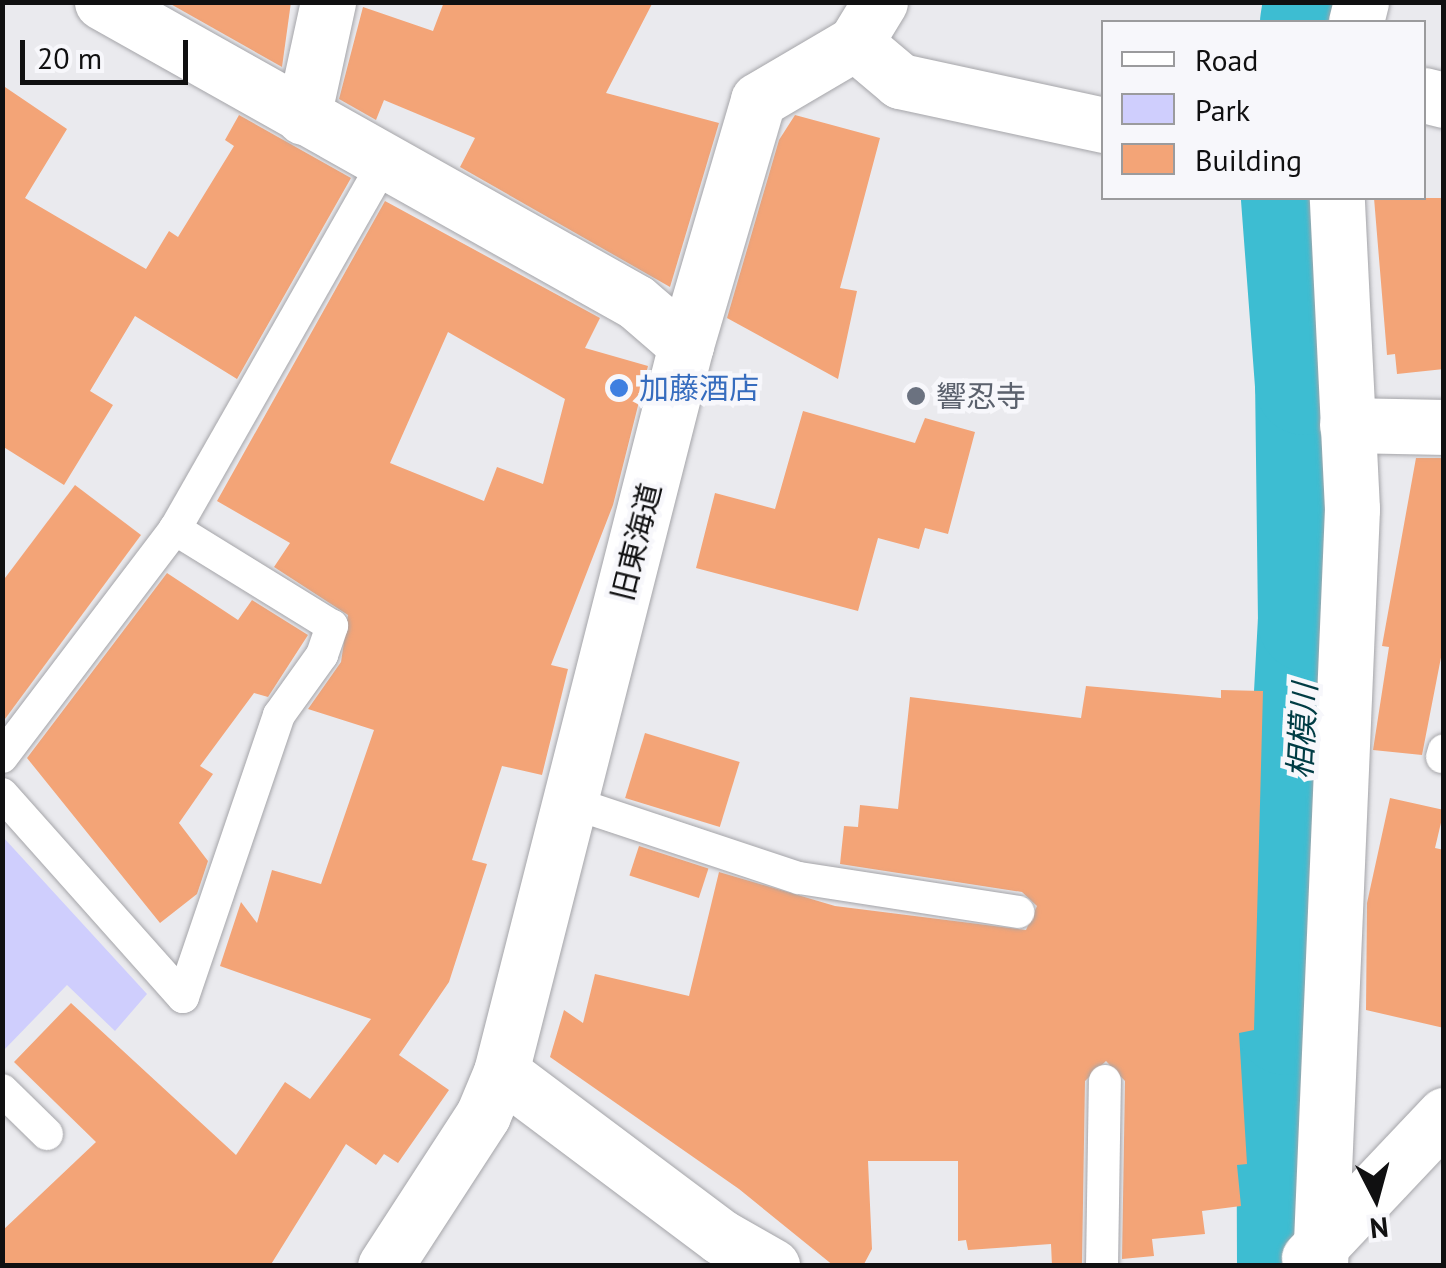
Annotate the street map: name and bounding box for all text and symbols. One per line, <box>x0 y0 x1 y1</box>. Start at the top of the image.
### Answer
scale bar <box>25 20 192 82</box>
legend <box>1101 20 1426 200</box>
text: 20 m <box>37 38 102 77</box>
text: Road <box>1195 40 1259 79</box>
text: Park <box>1195 90 1250 129</box>
text: Building <box>1195 140 1302 179</box>
place label: 加藤酒店 <box>639 370 759 406</box>
marker: 加藤酒店 <box>608 377 630 399</box>
place label: 響忍寺 <box>936 378 1026 414</box>
marker: 響忍寺 <box>905 385 927 407</box>
street label: 旧東海道 <box>604 479 668 605</box>
water label: 相模川 <box>1280 682 1324 780</box>
north arrow <box>1326 1148 1426 1248</box>
text: N <box>1368 1209 1390 1248</box>

